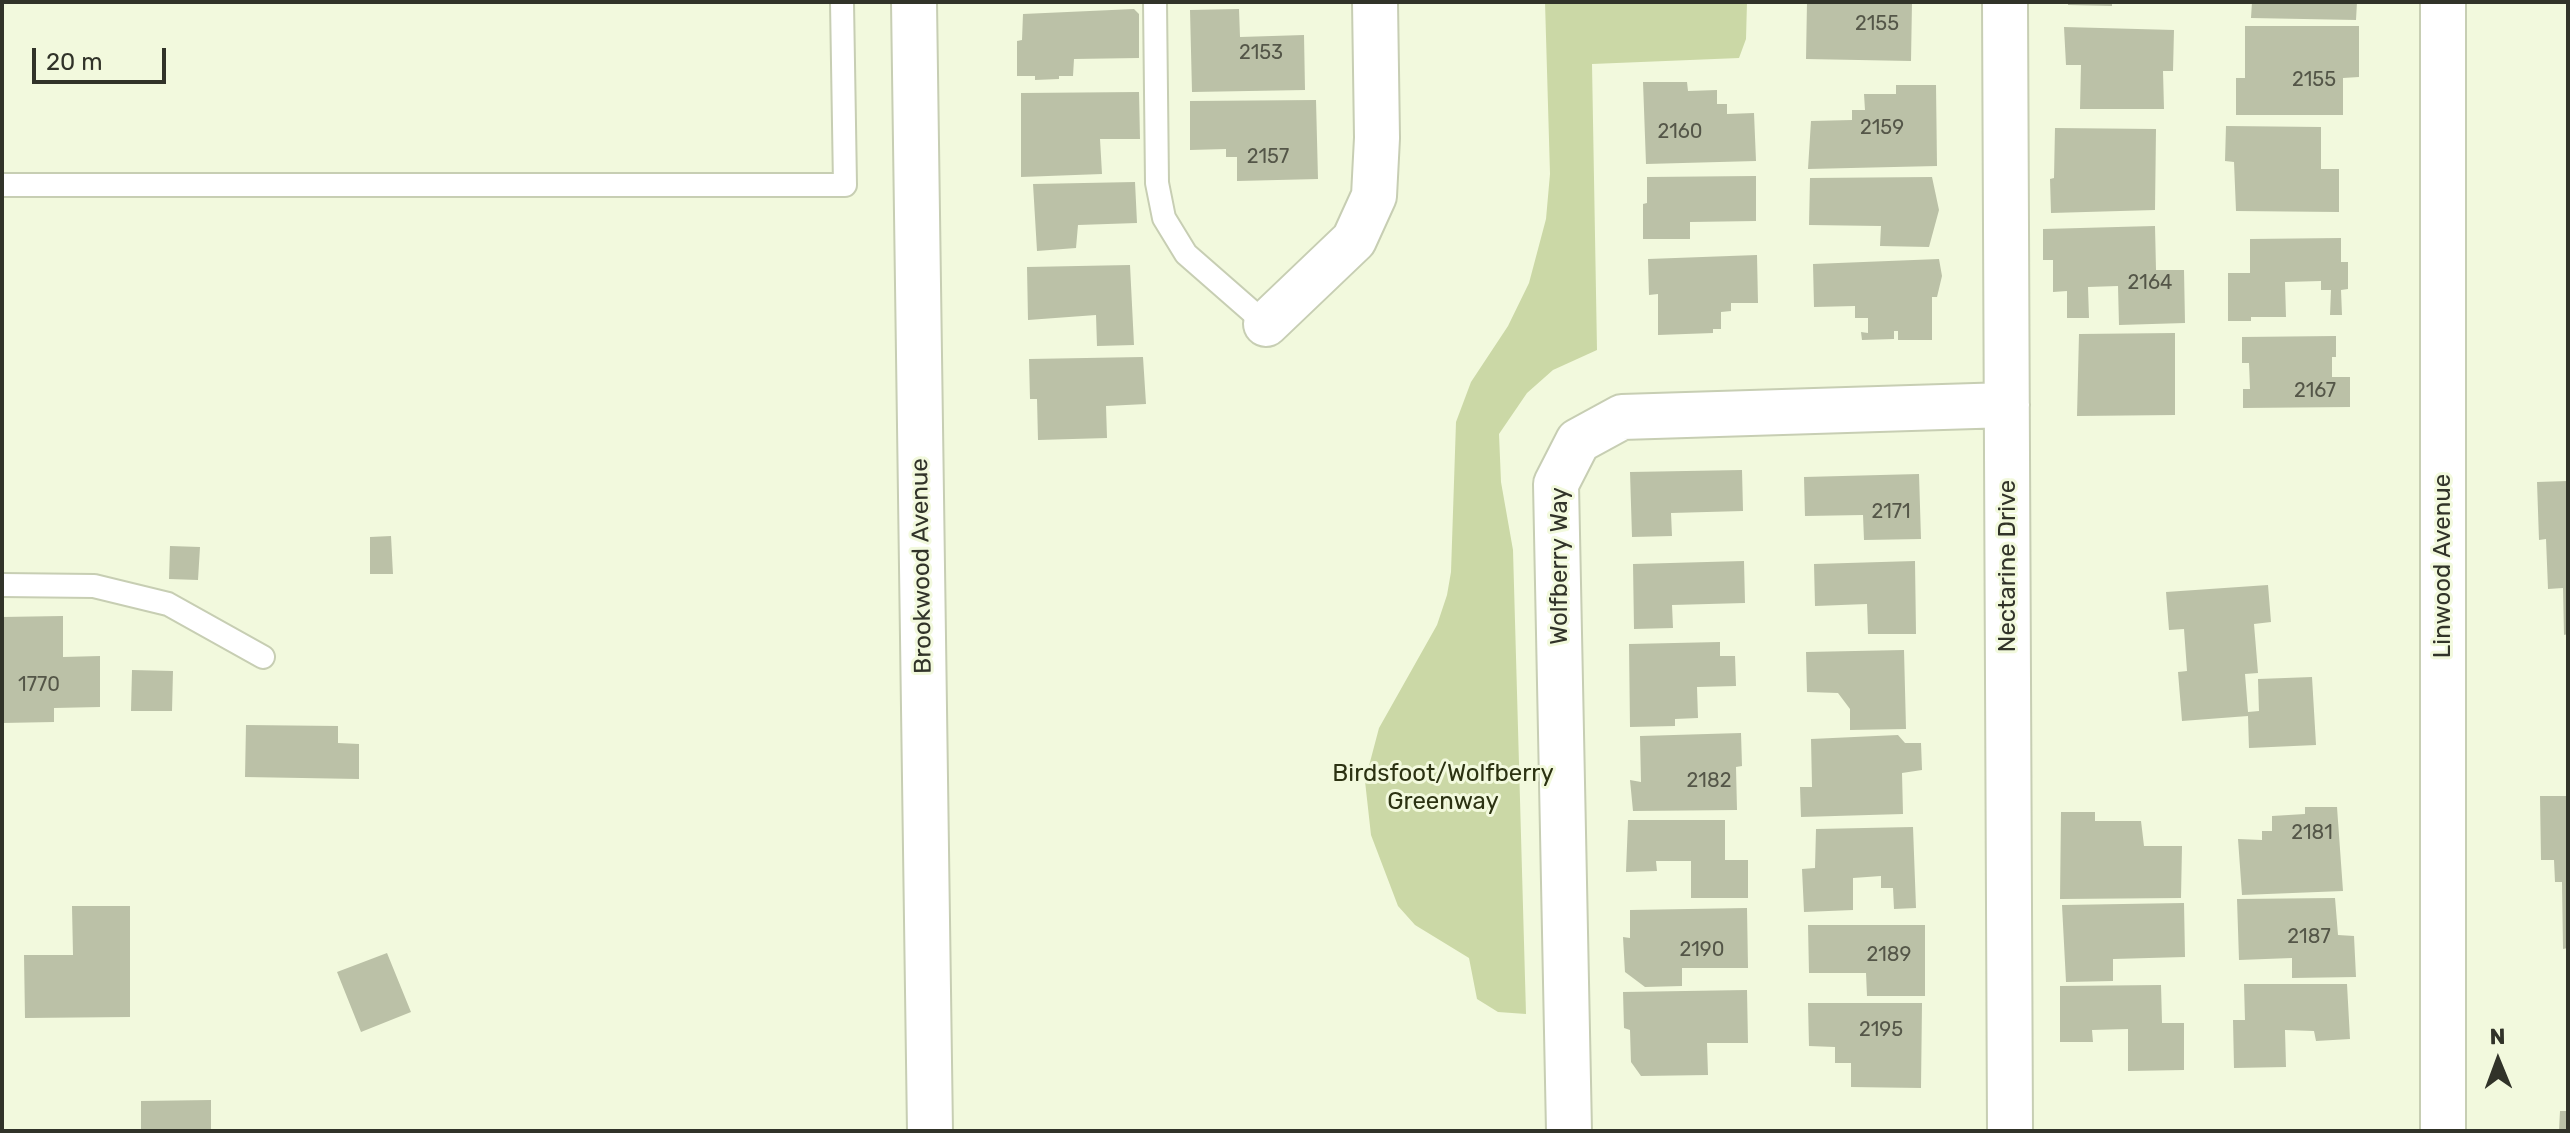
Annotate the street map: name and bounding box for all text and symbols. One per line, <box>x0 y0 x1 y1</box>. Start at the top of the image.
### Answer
house number: 2155 <box>1855 12 1899 36</box>
scale bar <box>36 32 170 82</box>
house number: 2153 <box>1239 41 1283 65</box>
text: 20 m <box>46 48 103 76</box>
house number: 2155 <box>2292 68 2336 92</box>
house number: 2159 <box>1860 116 1904 140</box>
house number: 2160 <box>1657 120 1703 144</box>
house number: 2157 <box>1247 145 1289 169</box>
house number: 2164 <box>2128 271 2172 295</box>
house number: 2167 <box>2294 379 2336 403</box>
street label: Brookwood Avenue <box>906 458 938 674</box>
street label: Linwood Avenue <box>2429 474 2457 658</box>
street label: Nectarine Drive <box>1994 480 2022 652</box>
street label: Wolfberry Way <box>1546 487 1574 645</box>
house number: 2171 <box>1871 500 1911 524</box>
house number: 1770 <box>18 673 60 697</box>
park label: Birdsfoot/Wolfberry Greenway <box>1332 760 1554 816</box>
house number: 2182 <box>1687 769 1731 793</box>
house number: 2181 <box>2291 821 2333 845</box>
house number: 2187 <box>2287 925 2331 949</box>
house number: 2190 <box>1680 938 1724 962</box>
house number: 2189 <box>1867 943 1911 967</box>
house number: 2195 <box>1859 1018 1903 1042</box>
north arrow <box>2458 1021 2538 1101</box>
text: N <box>2489 1023 2506 1050</box>

